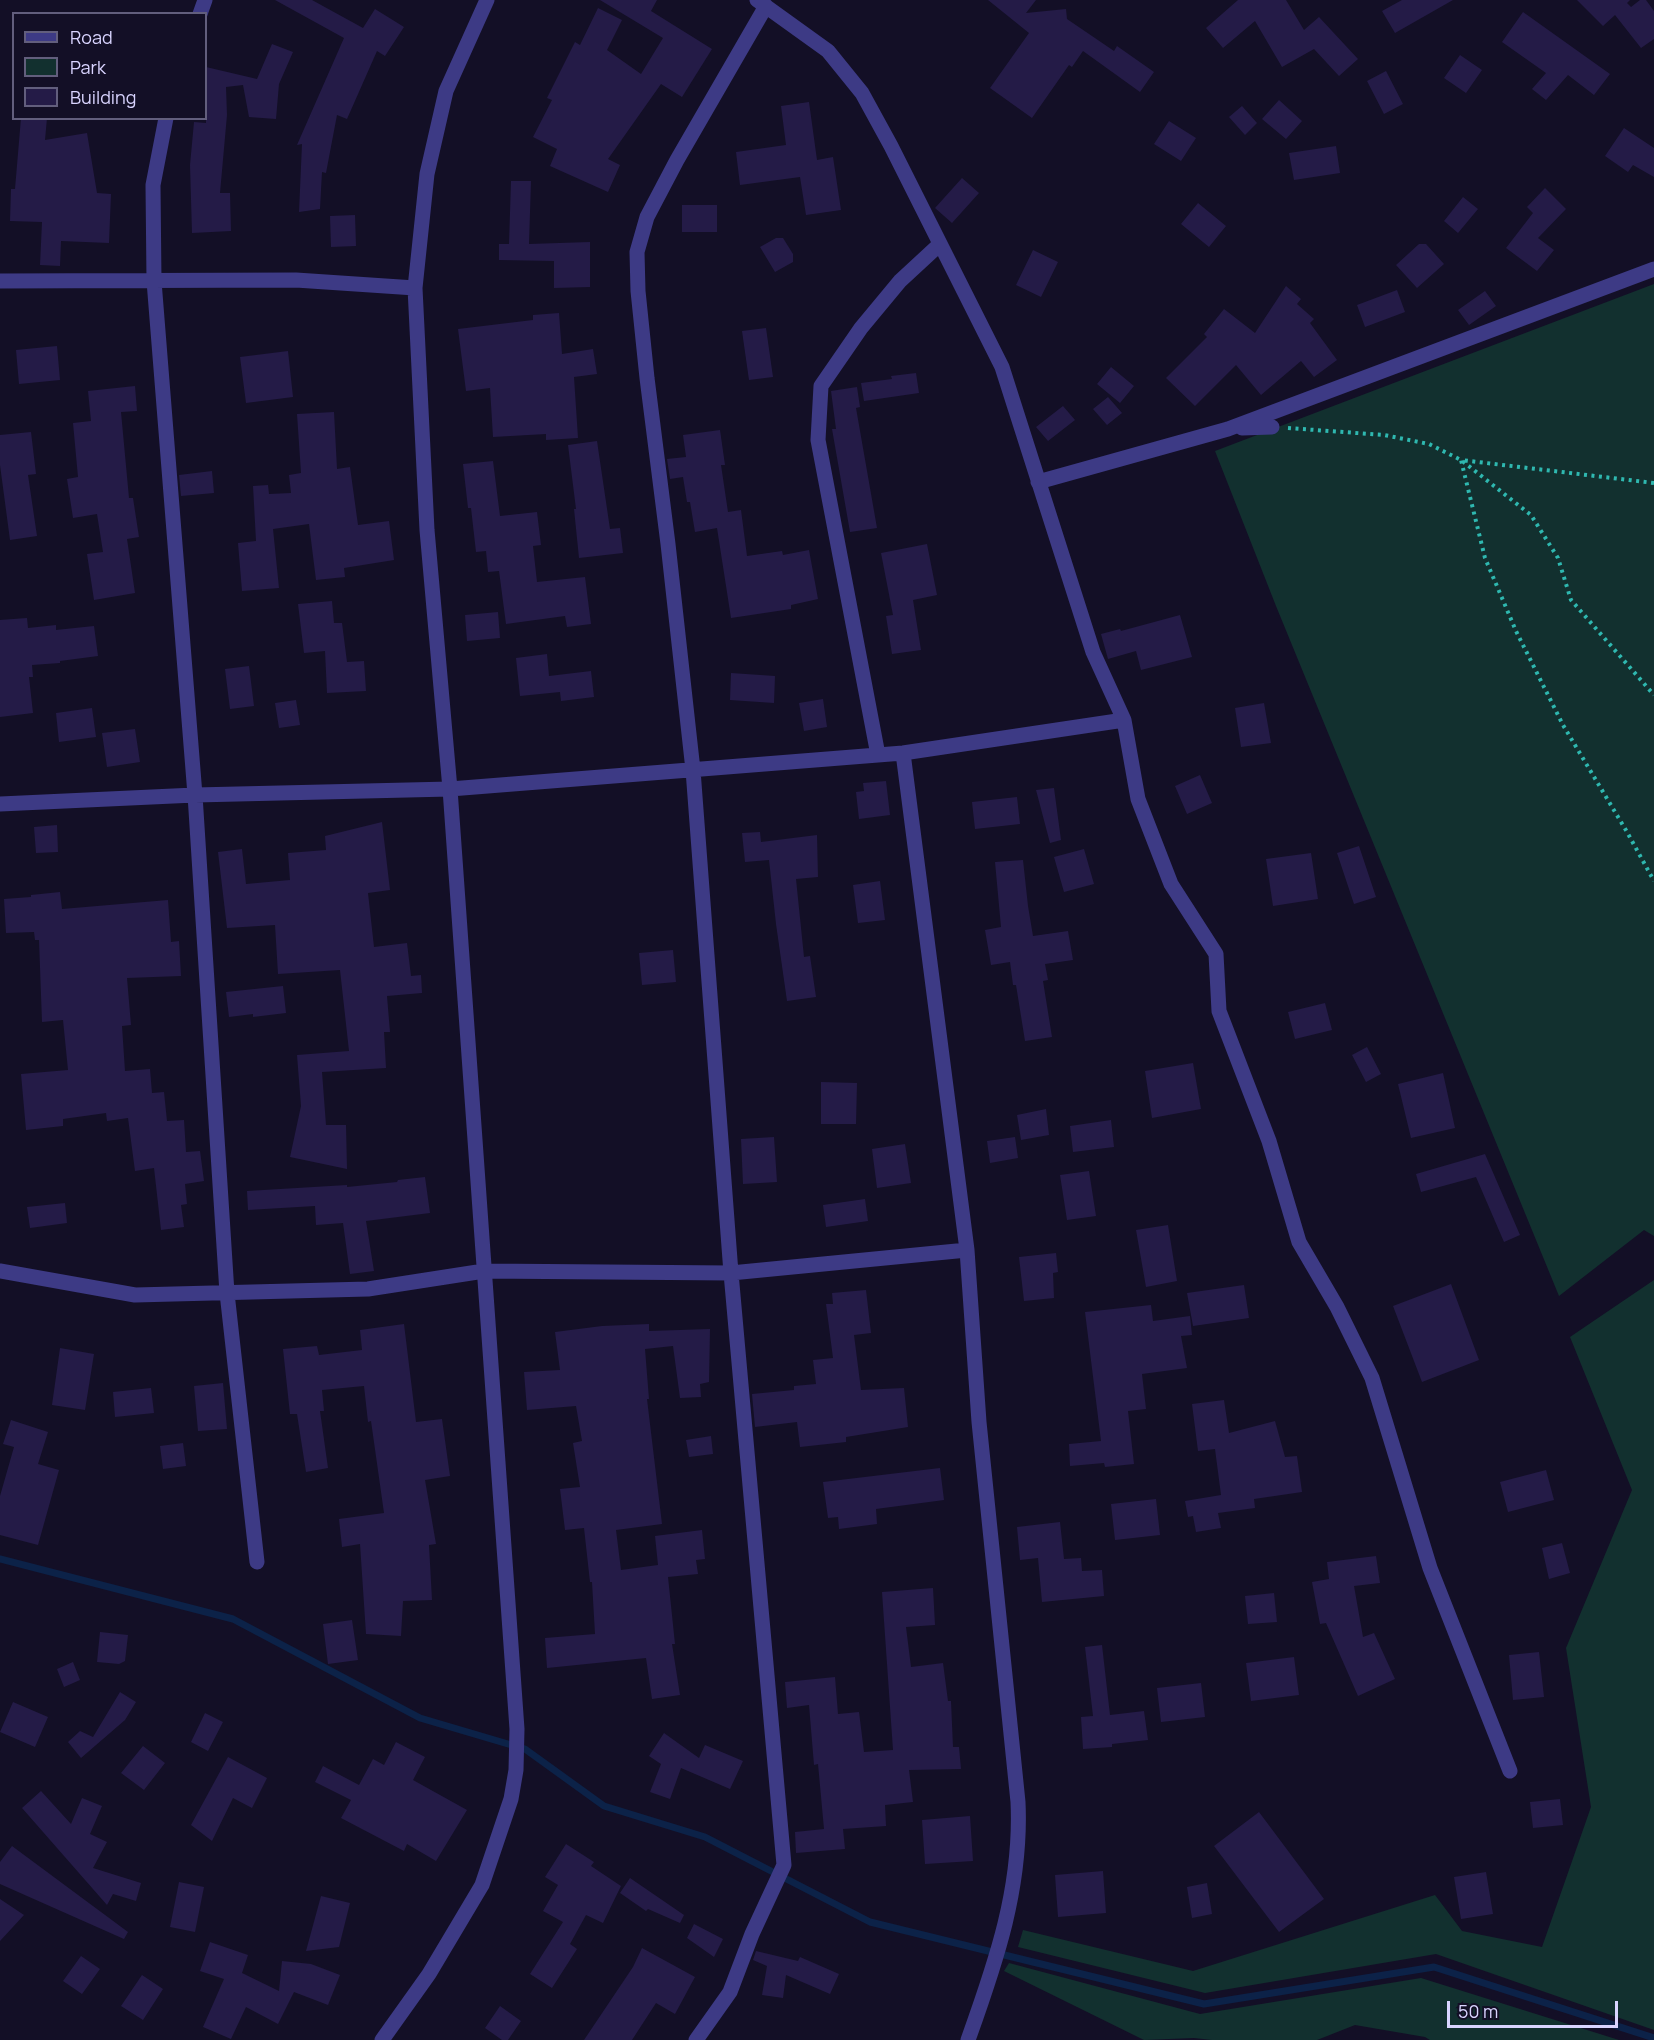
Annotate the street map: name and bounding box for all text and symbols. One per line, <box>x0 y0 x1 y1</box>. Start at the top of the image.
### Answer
legend <box>12 12 207 120</box>
text: Road <box>70 25 113 49</box>
text: Park <box>70 55 106 79</box>
text: Building <box>70 85 136 109</box>
scale bar <box>1450 1989 1621 2027</box>
text: 50 m <box>1458 1999 1498 2023</box>

